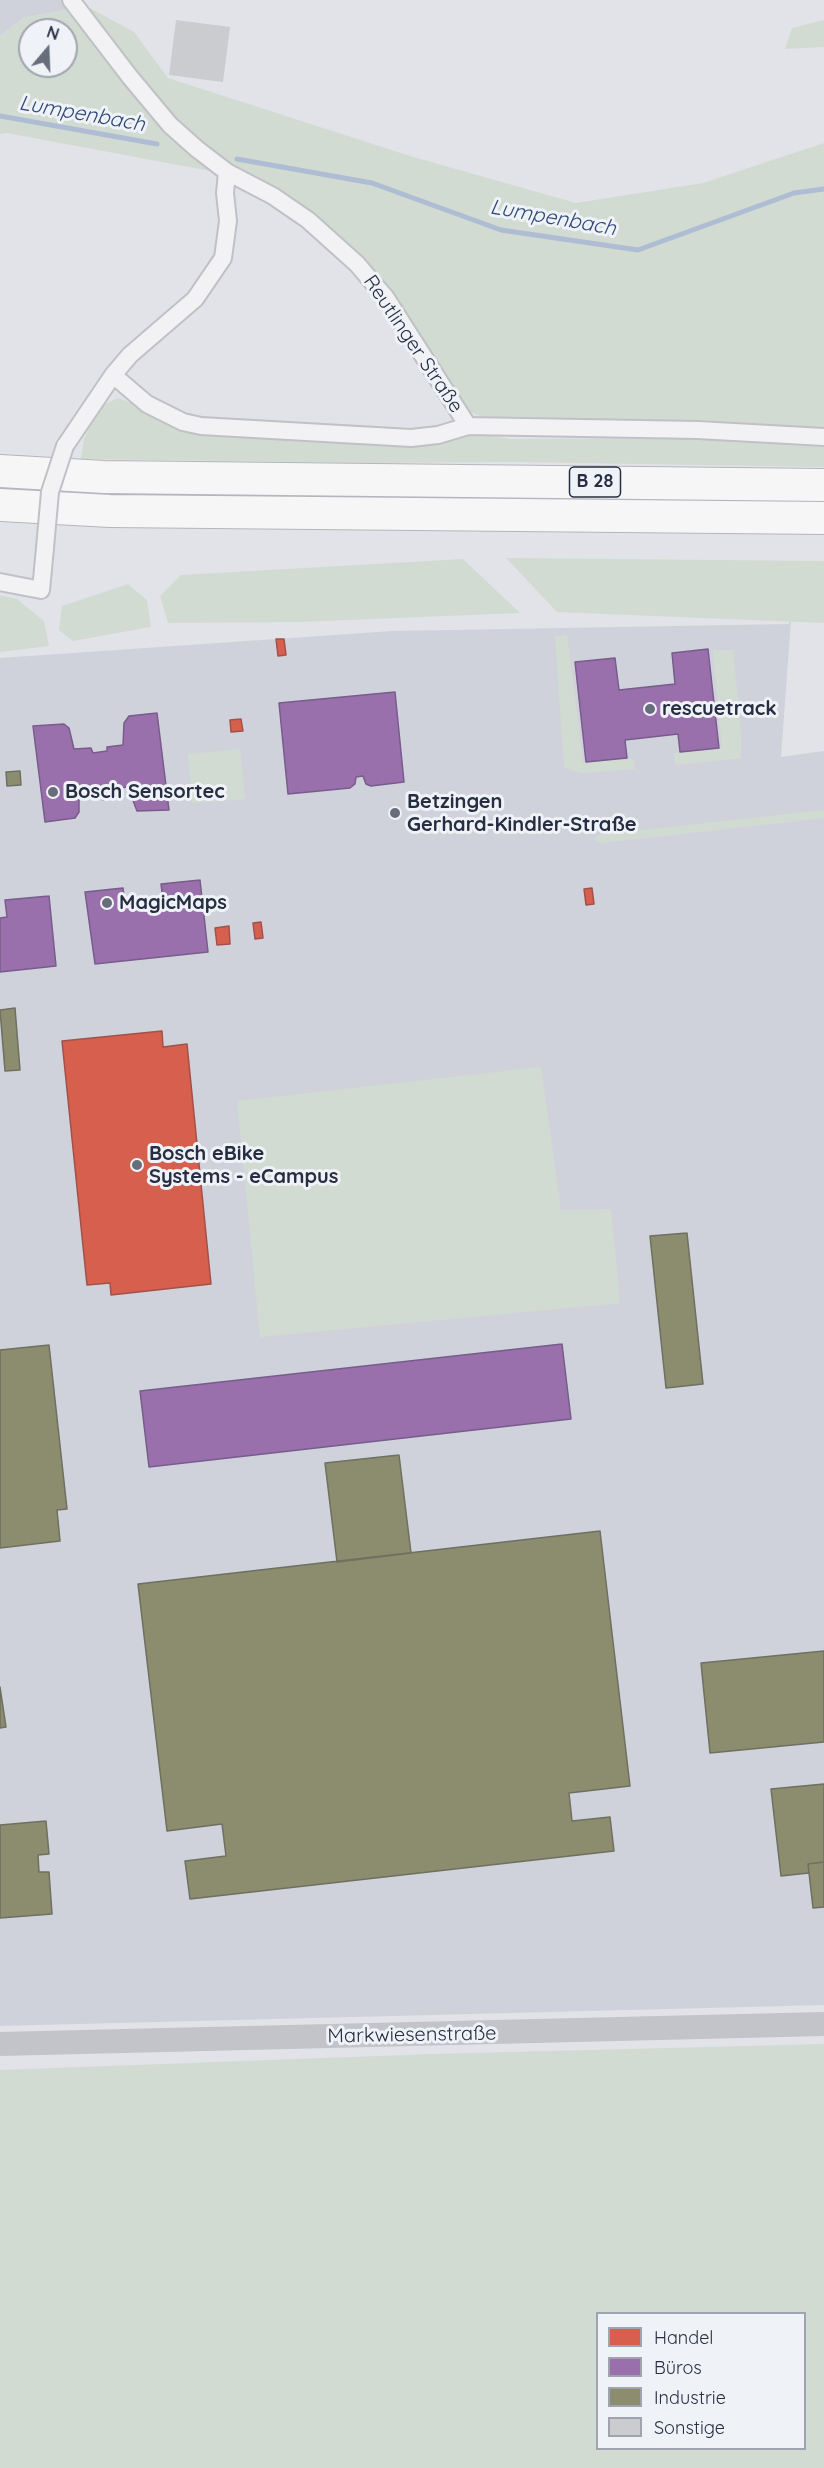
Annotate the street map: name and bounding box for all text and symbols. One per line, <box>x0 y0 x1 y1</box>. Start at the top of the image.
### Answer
north arrow <box>18 18 78 78</box>
text: N <box>44 21 62 44</box>
water label: Lumpenbach <box>17 91 147 137</box>
water label: Lumpenbach <box>488 195 618 241</box>
street label: Reutlinger Straße <box>358 271 468 417</box>
road number: B 28 <box>570 467 620 497</box>
place label: rescuetrack <box>662 697 777 721</box>
marker: rescuetrack <box>643 702 657 716</box>
place label: Bosch Sensortec <box>65 780 225 804</box>
marker: Bosch Sensortec <box>46 785 60 799</box>
place label: Betzingen Gerhard-Kindler-Straße <box>407 790 637 837</box>
marker: Betzingen Gerhard-Kindler-Straße <box>388 806 402 820</box>
place label: MagicMaps <box>119 891 227 915</box>
marker: MagicMaps <box>100 896 114 910</box>
place label: Bosch eBike Systems - eCampus <box>149 1142 338 1189</box>
marker: Bosch eBike Systems - eCampus <box>130 1158 144 1172</box>
street label: Markwiesenstraße <box>327 2022 497 2048</box>
legend <box>596 2312 806 2450</box>
text: Handel <box>654 2326 714 2349</box>
text: Büros <box>654 2356 702 2379</box>
text: Industrie <box>654 2386 726 2409</box>
text: Sonstige <box>654 2416 725 2439</box>

